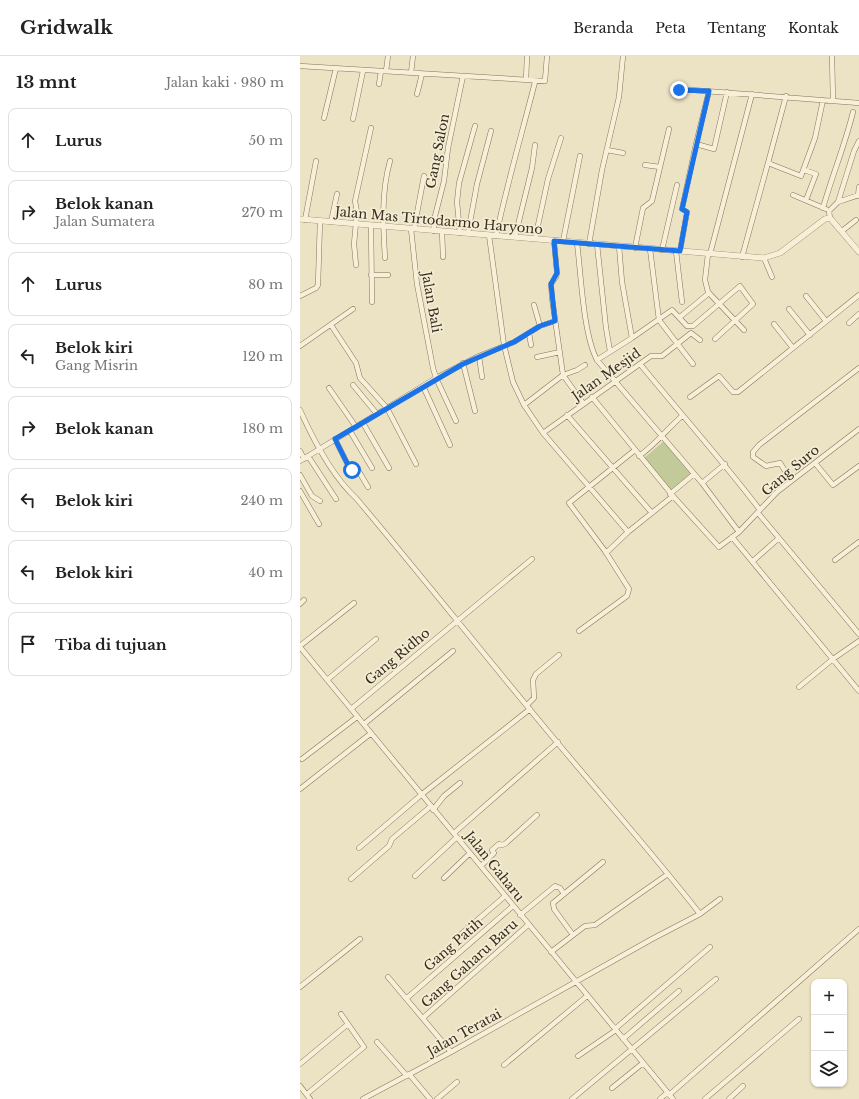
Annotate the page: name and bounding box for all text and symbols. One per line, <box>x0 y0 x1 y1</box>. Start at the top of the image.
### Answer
text: Gridwalk <box>20 16 113 39</box>
text: Beranda <box>573 19 633 37</box>
text: Peta <box>655 19 686 37</box>
text: Tentang <box>708 19 766 37</box>
text: Kontak <box>788 19 839 37</box>
text: 13 mnt <box>16 72 76 93</box>
text: Jalan kaki · 980 m <box>166 74 284 91</box>
route end <box>670 81 688 99</box>
street label: Gang Salon <box>422 112 453 190</box>
icon: ahead <box>17 129 39 151</box>
text: Lurus <box>55 131 102 150</box>
text: 50 m <box>249 132 283 149</box>
text: Belok kanan <box>55 194 154 213</box>
icon: right <box>17 201 39 223</box>
street label: Jalan Mas Tirtodarmo Haryono <box>332 203 544 238</box>
text: 270 m <box>242 204 283 221</box>
text: Jalan Sumatera <box>55 213 155 230</box>
street label: Jalan Bali <box>417 268 445 335</box>
icon: ahead <box>17 273 39 295</box>
text: Lurus <box>55 275 102 294</box>
text: 80 m <box>248 276 283 293</box>
text: Belok kiri <box>55 338 133 357</box>
street label: Jalan Mesjid <box>567 344 644 406</box>
icon: left <box>17 345 39 367</box>
text: 120 m <box>242 348 283 365</box>
text: Gang Misrin <box>55 357 138 374</box>
icon: right <box>17 417 39 439</box>
text: Belok kanan <box>55 419 154 438</box>
text: 180 m <box>242 420 283 437</box>
street label: Gang Suro <box>758 441 823 500</box>
route start <box>343 461 361 479</box>
icon: left <box>17 489 39 511</box>
text: Belok kiri <box>55 491 133 510</box>
text: 240 m <box>240 492 283 509</box>
icon: left <box>17 561 39 583</box>
text: Belok kiri <box>55 563 133 582</box>
text: 40 m <box>248 564 283 581</box>
street label: Gang Ridho <box>361 624 433 689</box>
icon: arrive <box>17 633 39 655</box>
text: Tiba di tujuan <box>55 635 167 654</box>
street label: Jalan Gaharu <box>460 826 528 905</box>
street label: Gang Patih <box>420 914 487 975</box>
street label: Gang Gaharu Baru <box>417 915 521 1011</box>
map controls <box>811 979 847 1087</box>
button: + <box>811 979 847 1015</box>
street label: Jalan Teratai <box>422 1005 505 1061</box>
button: − <box>811 1015 847 1051</box>
button: layers <box>811 1051 847 1087</box>

